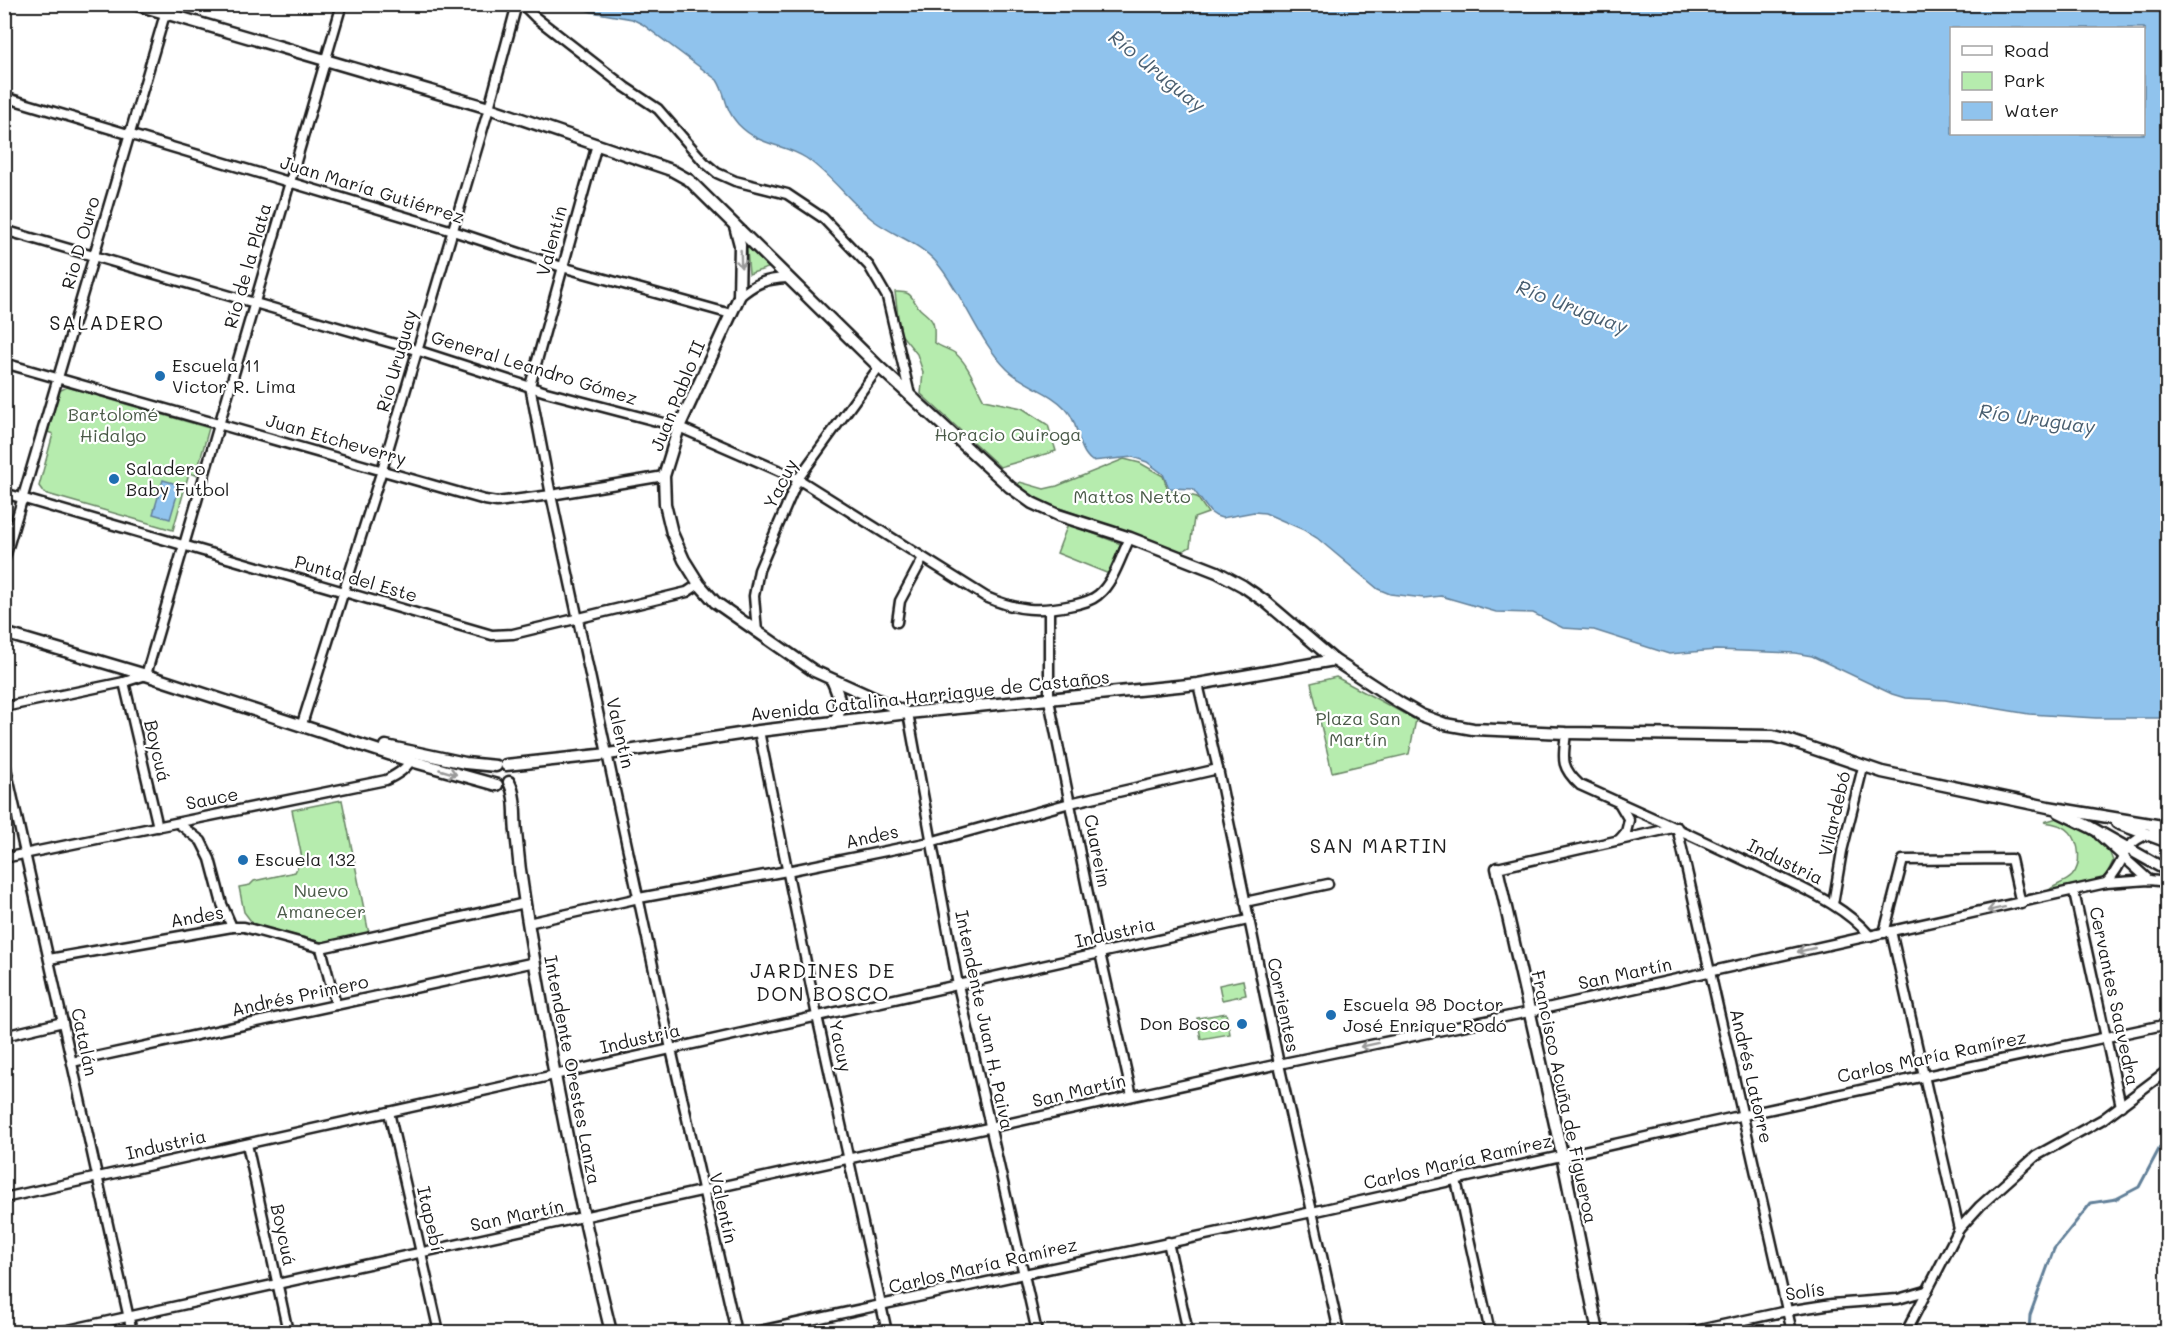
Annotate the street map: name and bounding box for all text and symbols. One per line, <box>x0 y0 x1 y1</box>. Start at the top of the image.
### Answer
water label: Río Uruguay <box>1104 23 1212 118</box>
legend <box>1950 27 2145 135</box>
text: Road <box>2004 38 2049 62</box>
text: Park <box>2004 68 2045 92</box>
text: Water <box>2004 98 2059 122</box>
street label: Juan María Gutiérrez <box>278 150 467 228</box>
street label: Rio D Ouro <box>55 193 105 292</box>
street label: Río de la Plata <box>218 200 276 331</box>
street label: Valentín <box>530 203 572 279</box>
one-way arrow <box>735 249 746 269</box>
water label: Río Uruguay <box>1513 273 1632 339</box>
street label: Río Uruguay <box>370 307 422 415</box>
district label: SALADERO <box>49 309 165 335</box>
street label: General Leandro Gómez <box>428 324 640 410</box>
street label: Juan Pablo II <box>644 337 710 454</box>
place label: Escuela 11 Victor R. Lima <box>172 353 296 398</box>
marker: Escuela 11 Victor R. Lima <box>153 369 167 383</box>
water label: Río Uruguay <box>1977 397 2097 439</box>
park label: Bartolomé Hidalgo <box>68 402 158 447</box>
street label: Juan Etcheverry <box>263 408 409 471</box>
park label: Horacio Quiroga <box>934 422 1082 446</box>
street label: Yacuy <box>757 455 803 513</box>
place label: Saladero Baby Futbol <box>126 456 230 501</box>
marker: Saladero Baby Futbol <box>107 472 121 486</box>
park label: Mattos Netto <box>1073 484 1191 508</box>
street label: Punta del Este <box>292 549 420 607</box>
street label: Avenida Catalina Harriague de Castaños <box>749 664 1111 726</box>
street label: Valentín <box>601 695 641 771</box>
park label: Plaza San Martín <box>1315 706 1401 751</box>
street label: Boycuá <box>139 717 177 784</box>
one-way arrow <box>438 767 457 778</box>
street label: Vilardebó <box>1813 769 1856 859</box>
street label: Sauce <box>184 781 240 815</box>
street label: Cuareim <box>1079 812 1117 889</box>
street label: Andes <box>843 819 901 853</box>
district label: SAN MARTIN <box>1310 832 1448 858</box>
street label: Industria <box>1744 832 1827 890</box>
place label: Escuela 132 <box>255 847 356 871</box>
marker: Escuela 132 <box>236 853 250 867</box>
park label: Nuevo Amanecer <box>276 878 366 923</box>
street label: Andes <box>168 900 225 932</box>
one-way arrow <box>1987 904 2007 915</box>
street label: Cervantes Saavedra <box>2084 904 2146 1087</box>
street label: Intendente Juan H. Paiva <box>950 908 1020 1131</box>
street label: Industria <box>1072 911 1157 953</box>
one-way arrow <box>1797 945 1816 957</box>
street label: San Martín <box>1576 951 1674 995</box>
street label: Intendente Orestes Lanza <box>539 953 607 1186</box>
street label: Corrientes <box>1262 955 1306 1054</box>
district label: JARDINES DE DON BOSCO <box>750 957 896 1006</box>
street label: Francisco Acuña de Figueroa <box>1526 968 1604 1226</box>
street label: Andrés Primero <box>229 969 371 1021</box>
place label: Escuela 98 Doctor José Enrique Rodó <box>1343 992 1507 1037</box>
street label: Catalán <box>66 1006 104 1078</box>
street label: Andrés Latorre <box>1725 1006 1779 1145</box>
marker: Escuela 98 Doctor José Enrique Rodó <box>1324 1008 1338 1022</box>
place label: Don Bosco <box>1139 1011 1230 1035</box>
street label: Industria <box>597 1017 682 1059</box>
street label: Yacuy <box>824 1017 858 1074</box>
marker: Don Bosco <box>1235 1017 1249 1031</box>
street label: Carlos María Ramírez <box>1835 1024 2029 1088</box>
one-way arrow <box>1360 1040 1379 1051</box>
street label: San Martín <box>1030 1068 1128 1112</box>
street label: Industria <box>123 1123 208 1165</box>
street label: Carlos María Ramírez <box>1361 1128 1554 1194</box>
street label: Valentín <box>704 1170 744 1246</box>
street label: Itapebí <box>412 1184 450 1254</box>
street label: San Martín <box>468 1193 566 1237</box>
street label: Boycuá <box>266 1202 302 1268</box>
street label: Carlos María Ramírez <box>886 1232 1079 1298</box>
street label: Solís <box>1784 1276 1826 1306</box>

